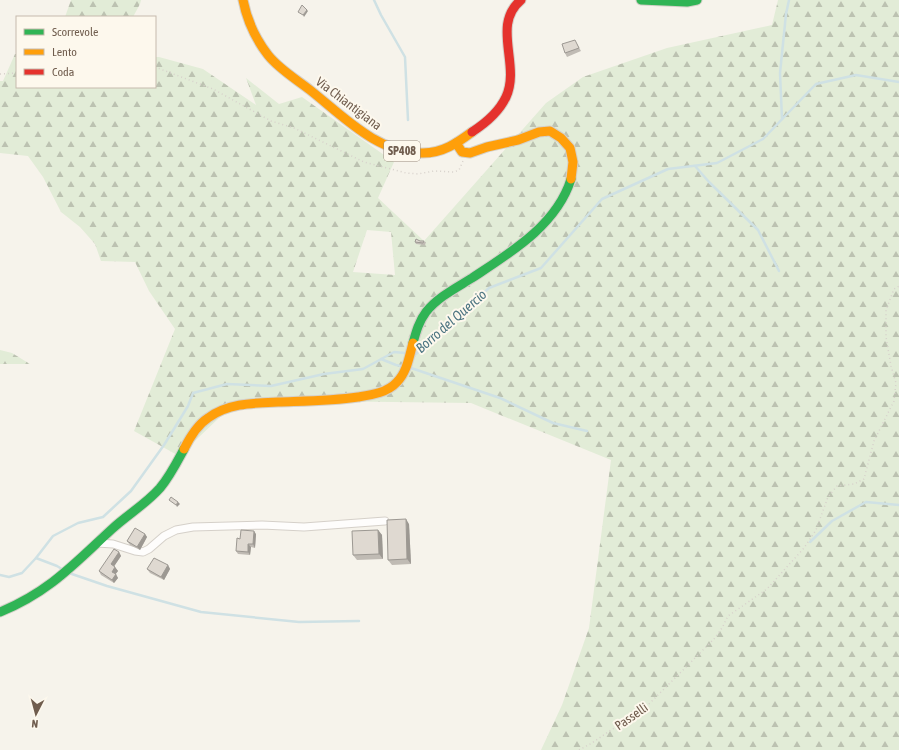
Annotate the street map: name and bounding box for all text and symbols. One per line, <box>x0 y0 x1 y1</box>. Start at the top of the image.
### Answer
legend <box>16 16 156 88</box>
text: Scorrevole <box>52 25 99 39</box>
text: Lento <box>52 45 77 59</box>
text: Coda <box>52 65 74 79</box>
street label: Via Chiantigiana <box>313 74 385 133</box>
road number: SP408 <box>384 141 420 161</box>
water label: Borro del Quercio <box>412 286 490 356</box>
north arrow <box>16 694 56 734</box>
street label: Passelli <box>612 700 651 733</box>
text: N <box>31 718 39 730</box>

